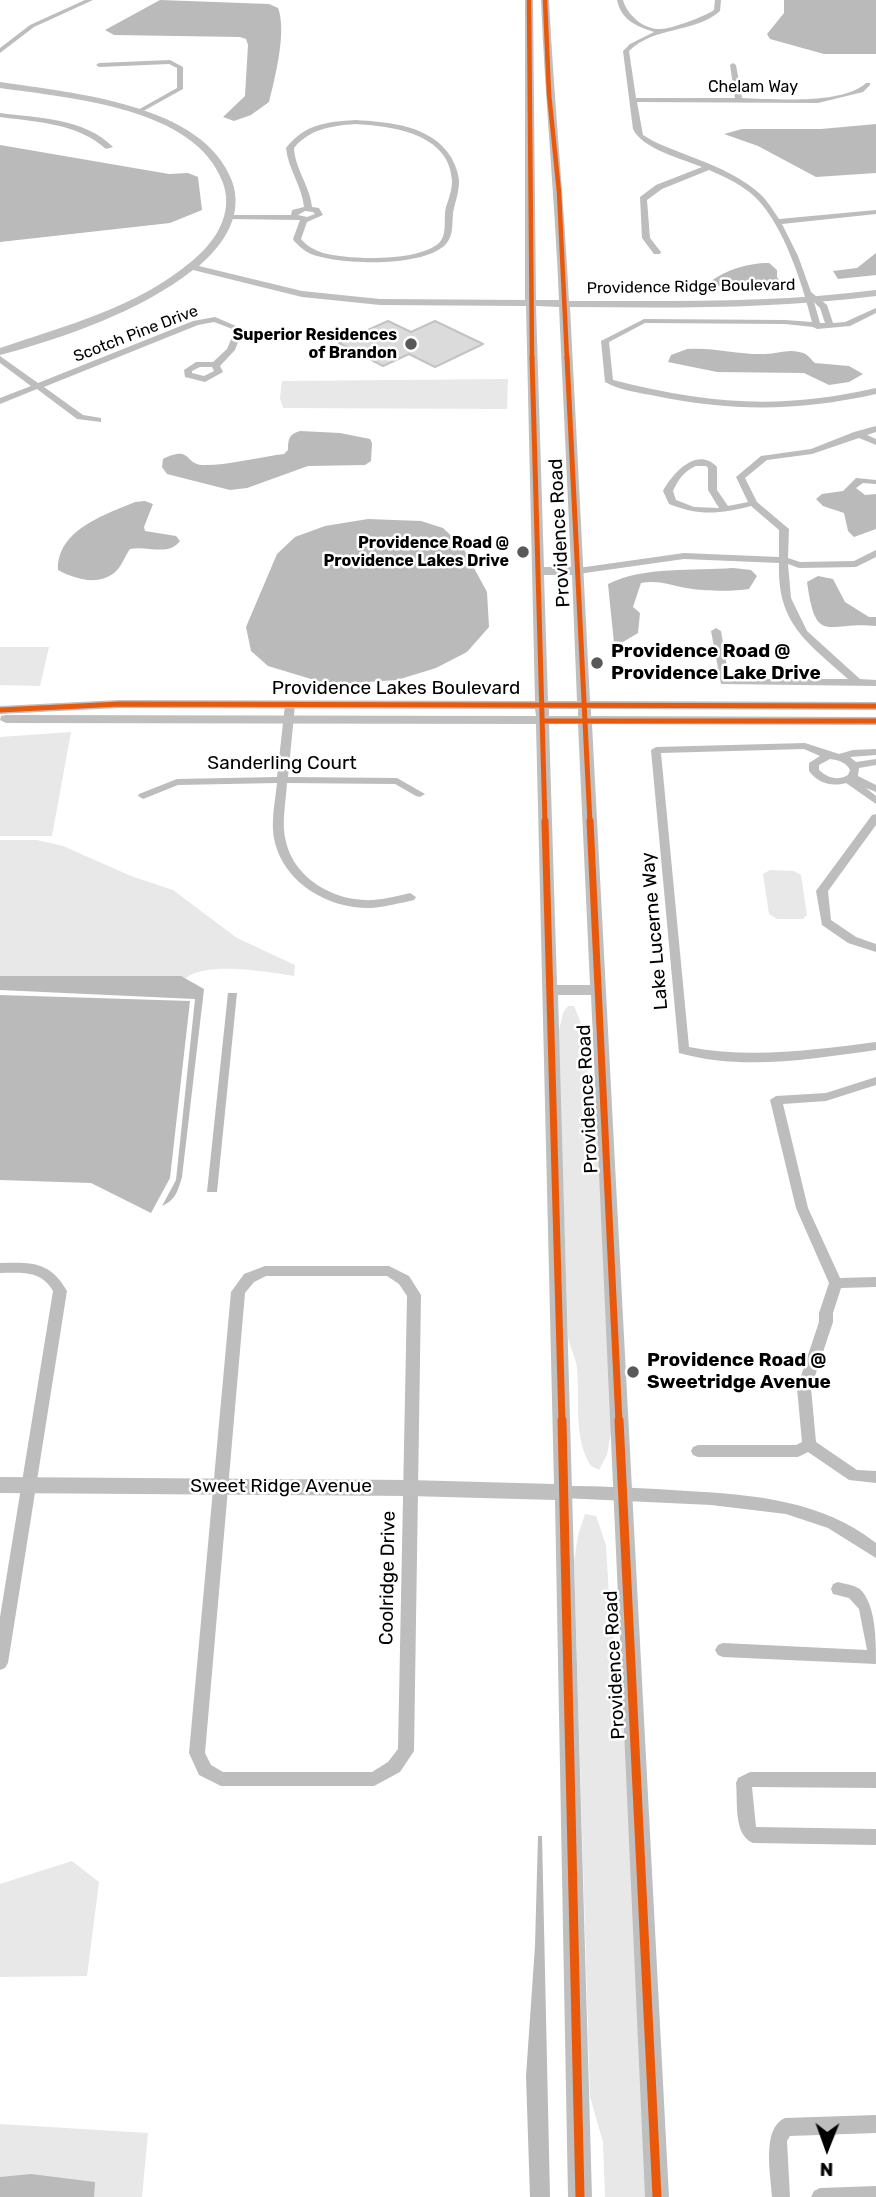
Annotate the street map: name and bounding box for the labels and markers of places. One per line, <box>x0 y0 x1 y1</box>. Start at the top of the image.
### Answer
place label: Superior Residences of Brandon <box>233 325 397 363</box>
marker: Superior Residences of Brandon <box>403 336 419 352</box>
place label: Providence Road @ Providence Lakes Drive <box>323 533 509 571</box>
marker: Providence Road @ Providence Lakes Drive <box>515 544 531 560</box>
place label: Providence Road @ Providence Lake Drive <box>611 641 821 685</box>
marker: Providence Road @ Providence Lake Drive <box>589 655 605 671</box>
place label: Providence Road @ Sweetridge Avenue <box>647 1350 831 1394</box>
marker: Providence Road @ Sweetridge Avenue <box>625 1364 641 1380</box>

